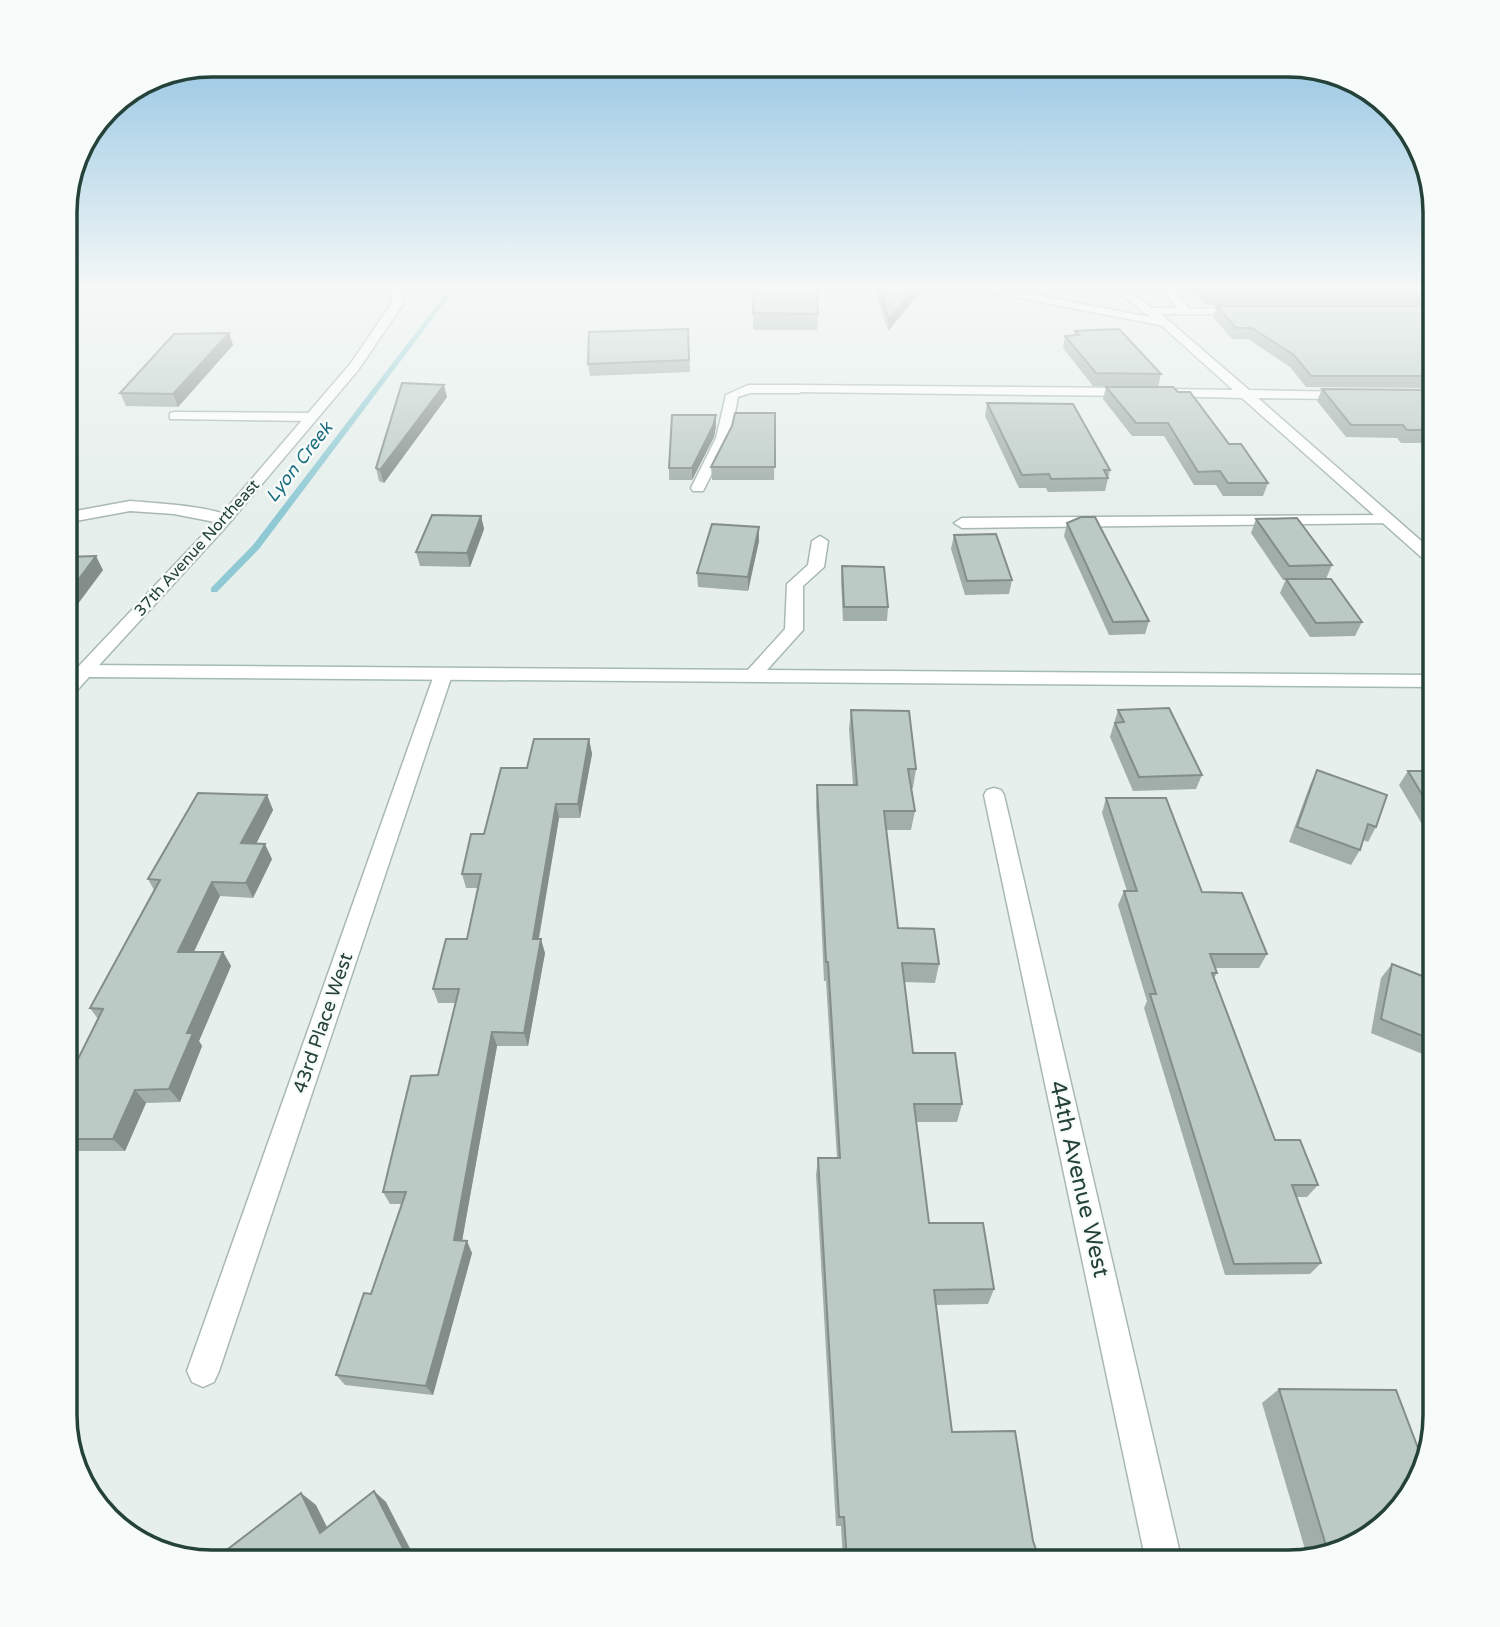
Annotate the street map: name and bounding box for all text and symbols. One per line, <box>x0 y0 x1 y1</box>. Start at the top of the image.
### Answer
water label: Lyon Creek <box>261 417 338 506</box>
street label: 37th Avenue Northeast <box>130 475 264 621</box>
street label: 43rd Place West <box>289 950 357 1096</box>
street label: 44th Avenue West <box>1043 1078 1115 1280</box>

